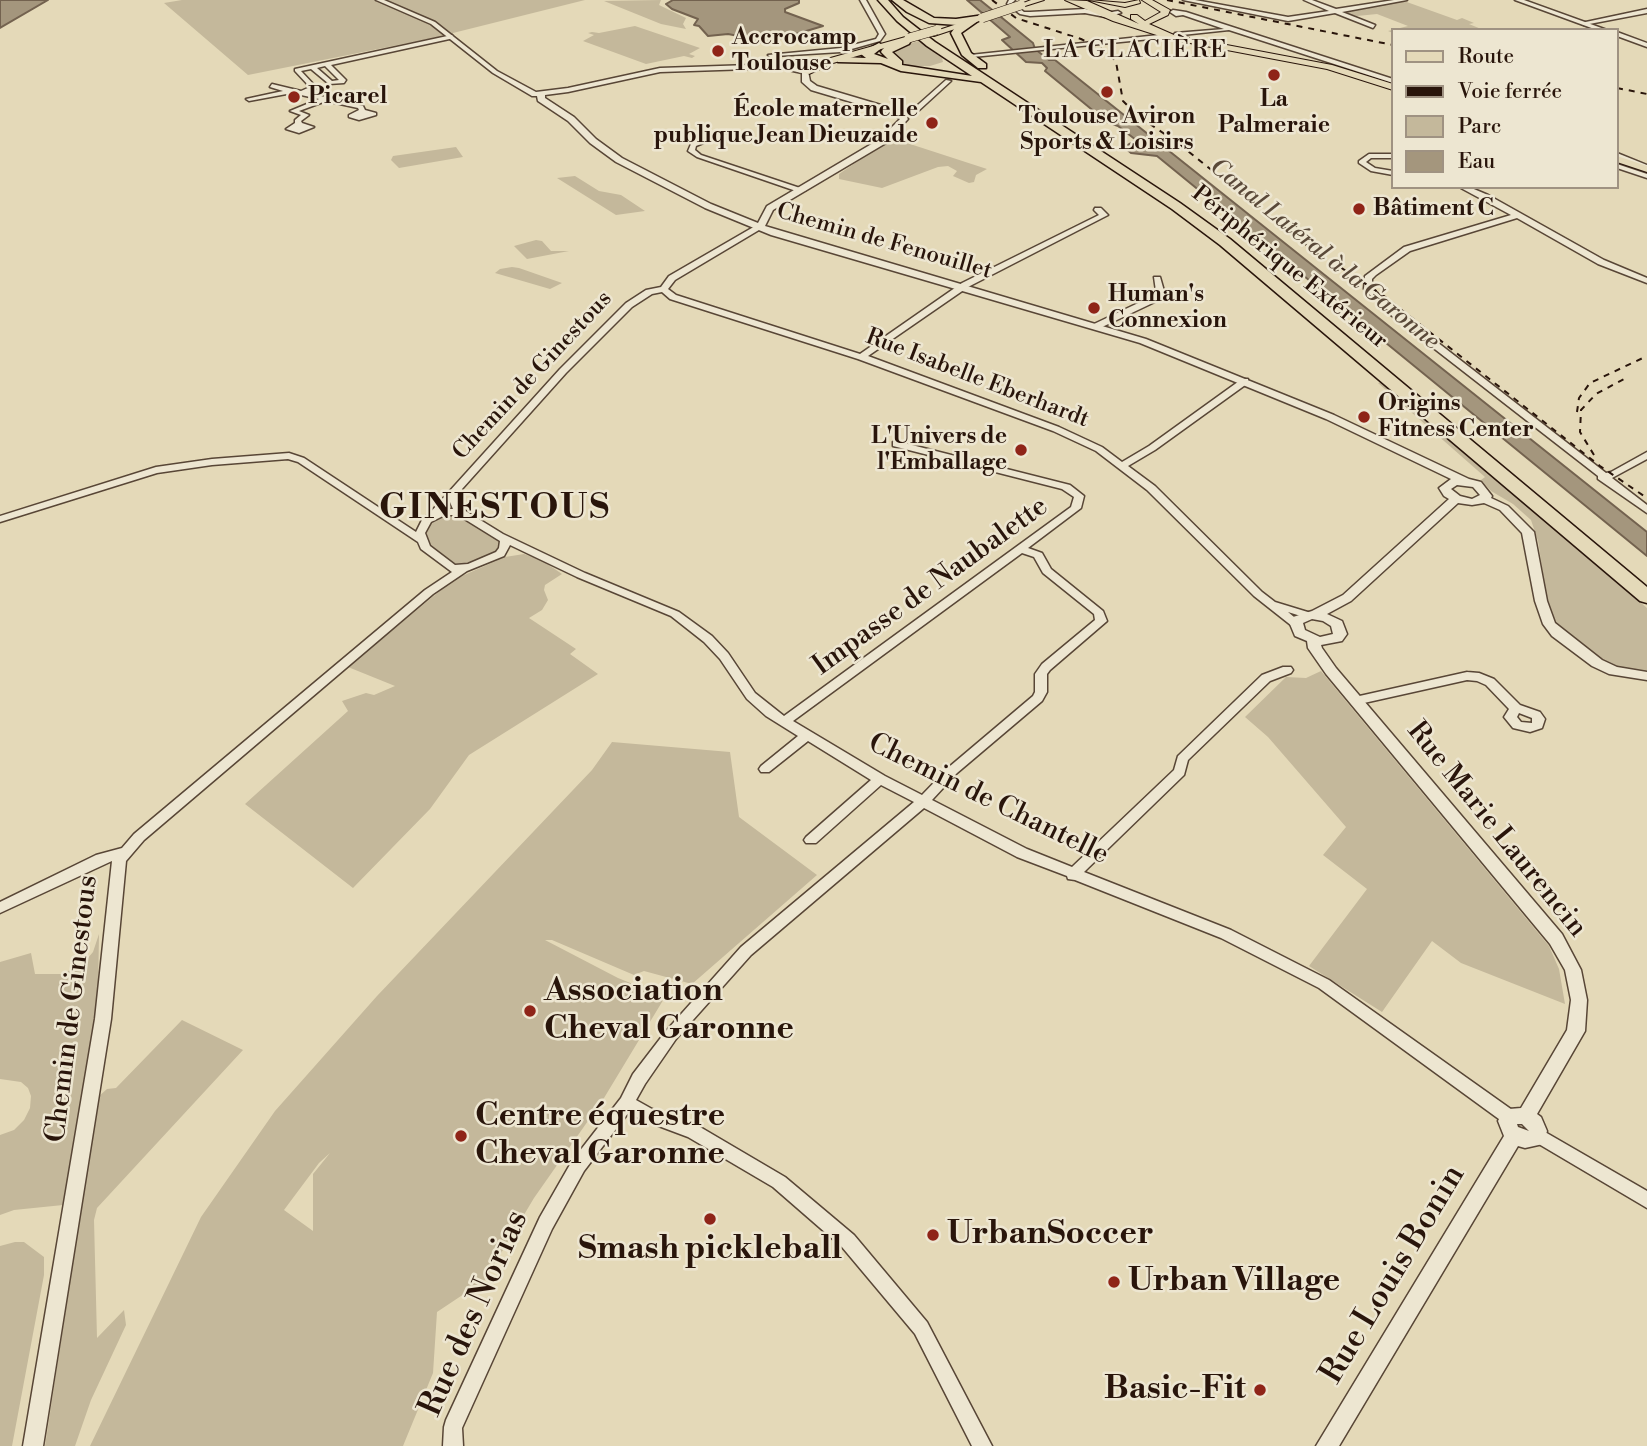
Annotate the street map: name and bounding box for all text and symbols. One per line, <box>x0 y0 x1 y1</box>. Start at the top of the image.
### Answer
place label: Accrocamp Toulouse <box>732 24 857 78</box>
legend <box>1392 28 1619 189</box>
district label: LA GLACIÈRE <box>1045 37 1227 65</box>
marker: Accrocamp Toulouse <box>710 43 726 59</box>
text: Route <box>1458 44 1514 70</box>
marker: La Palmeraie <box>1266 67 1282 83</box>
text: Voie ferrée <box>1458 79 1562 105</box>
place label: Picarel <box>308 83 387 111</box>
marker: Toulouse Aviron Sports & Loisirs <box>1099 84 1115 100</box>
place label: La Palmeraie <box>1218 86 1330 140</box>
marker: Picarel <box>286 89 302 105</box>
place label: École maternelle publique Jean Dieuzaide <box>653 96 918 150</box>
place label: Toulouse Aviron Sports & Loisirs <box>1019 103 1195 157</box>
text: Parc <box>1458 114 1501 140</box>
marker: École maternelle publique Jean Dieuzaide <box>924 115 940 131</box>
text: Eau <box>1458 149 1495 175</box>
water label: Canal Latéral à la Garonne <box>1203 153 1445 357</box>
street label: Périphérique Extérieur <box>1186 181 1392 355</box>
place label: Bâtiment C <box>1373 195 1494 223</box>
street label: Chemin de Fenouillet <box>773 198 995 286</box>
marker: Bâtiment C <box>1351 201 1367 217</box>
place label: Human's Connexion <box>1108 281 1227 335</box>
street label: Chemin de Ginestous <box>448 286 618 466</box>
marker: Human's Connexion <box>1086 300 1102 316</box>
street label: Rue Isabelle Eberhardt <box>861 324 1093 434</box>
place label: Origins Fitness Center <box>1378 390 1534 444</box>
marker: Origins Fitness Center <box>1356 409 1372 425</box>
place label: L'Univers de l'Emballage <box>871 423 1007 477</box>
marker: L'Univers de l'Emballage <box>1013 442 1029 458</box>
district label: GINESTOUS <box>380 489 610 531</box>
street label: Impasse de Naubalette <box>807 490 1055 684</box>
street label: Rue Marie Laurencin <box>1399 716 1593 944</box>
street label: Chemin de Chantelle <box>862 727 1114 873</box>
street label: Chemin de Ginestous <box>40 874 106 1144</box>
place label: Association Cheval Garonne <box>544 972 794 1050</box>
marker: Association Cheval Garonne <box>522 1003 538 1019</box>
place label: Centre équestre Cheval Garonne <box>475 1097 725 1175</box>
marker: Centre équestre Cheval Garonne <box>453 1128 469 1144</box>
street label: Rue Louis Bonin <box>1313 1158 1475 1392</box>
street label: Rue des Norias <box>412 1205 538 1423</box>
marker: Smash pickleball <box>702 1211 718 1227</box>
place label: UrbanSoccer <box>947 1215 1154 1255</box>
marker: UrbanSoccer <box>925 1227 941 1243</box>
place label: Smash pickleball <box>578 1230 842 1270</box>
place label: Urban Village <box>1128 1262 1340 1302</box>
marker: Urban Village <box>1106 1274 1122 1290</box>
place label: Basic-Fit <box>1104 1370 1246 1410</box>
marker: Basic-Fit <box>1252 1382 1268 1398</box>

